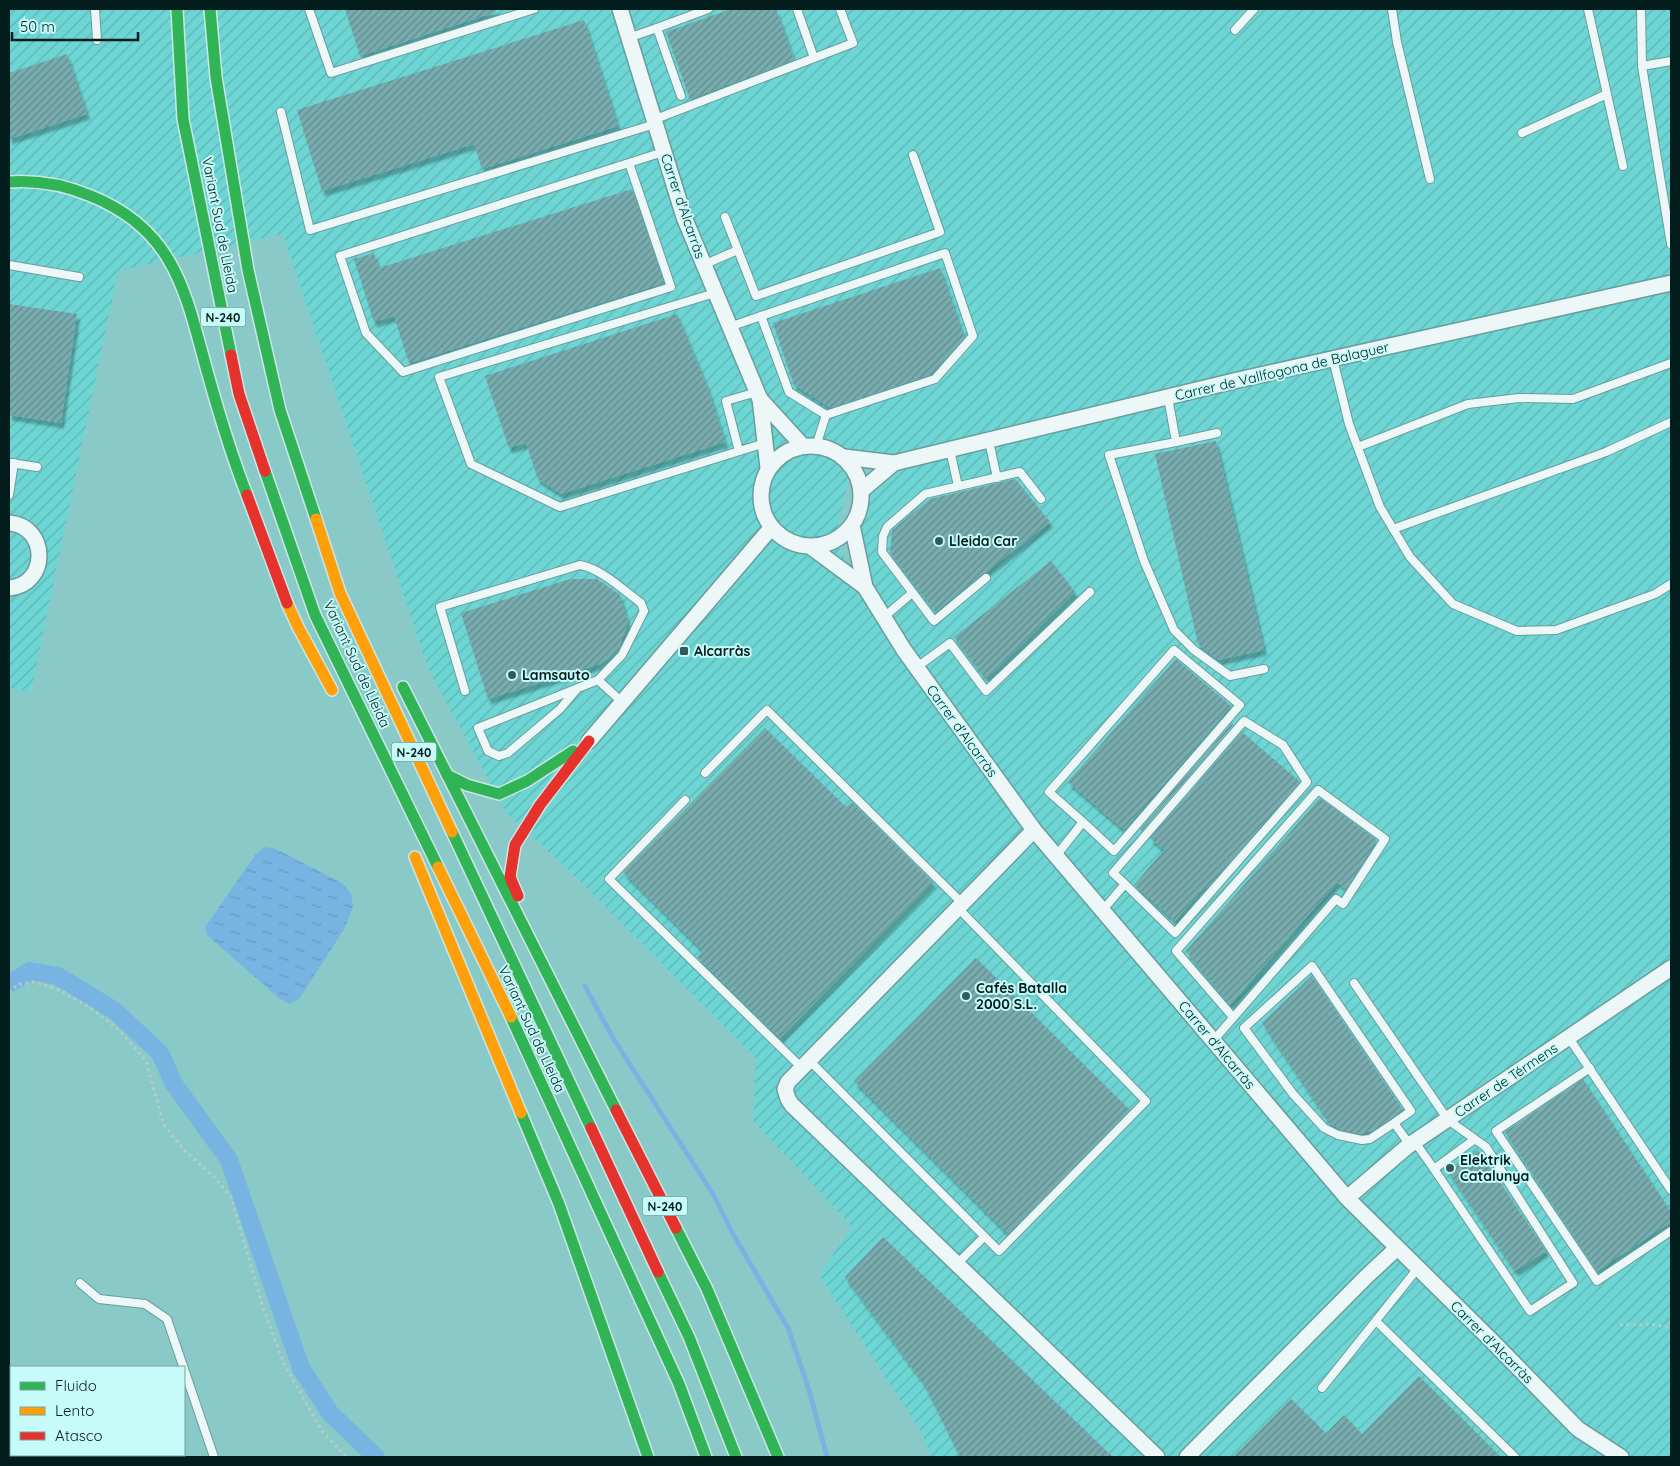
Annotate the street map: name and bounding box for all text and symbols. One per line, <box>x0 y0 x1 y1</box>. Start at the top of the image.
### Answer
scale bar <box>12 10 139 42</box>
text: 50 m <box>20 17 55 36</box>
street label: Carrer d'Alcarràs <box>657 151 709 261</box>
street label: Variant Sud de Lleida <box>198 156 242 294</box>
road number: N-240 <box>200 308 246 326</box>
street label: Carrer de Vallfogona de Balaguer <box>1173 337 1391 404</box>
place label: Lleida Car <box>949 532 1017 550</box>
marker: Lleida Car <box>933 535 945 547</box>
street label: Variant Sud de Lleida <box>320 598 394 730</box>
place label: Alcarràs <box>694 642 750 660</box>
marker: Alcarràs <box>678 645 690 657</box>
place label: Lamsauto <box>522 666 590 684</box>
marker: Lamsauto <box>506 669 518 681</box>
street label: Carrer d'Alcarràs <box>922 681 1002 781</box>
road number: N-240 <box>392 742 436 762</box>
street label: Variant Sud de Lleida <box>495 963 569 1095</box>
place label: Cafés Batalla 2000 S.L. <box>976 979 1067 1013</box>
marker: Cafés Batalla 2000 S.L. <box>960 990 972 1002</box>
street label: Carrer d'Alcarràs <box>1175 997 1259 1093</box>
street label: Carrer de Térmens <box>1451 1039 1561 1121</box>
place label: Elektrik Catalunya <box>1460 1151 1529 1185</box>
marker: Elektrik Catalunya <box>1444 1162 1456 1174</box>
road number: N-240 <box>642 1196 688 1216</box>
street label: Carrer d'Alcarràs <box>1447 1297 1537 1387</box>
legend <box>10 1366 185 1456</box>
text: Fluido <box>55 1376 97 1395</box>
text: Lento <box>55 1401 94 1420</box>
text: Atasco <box>55 1426 103 1445</box>

